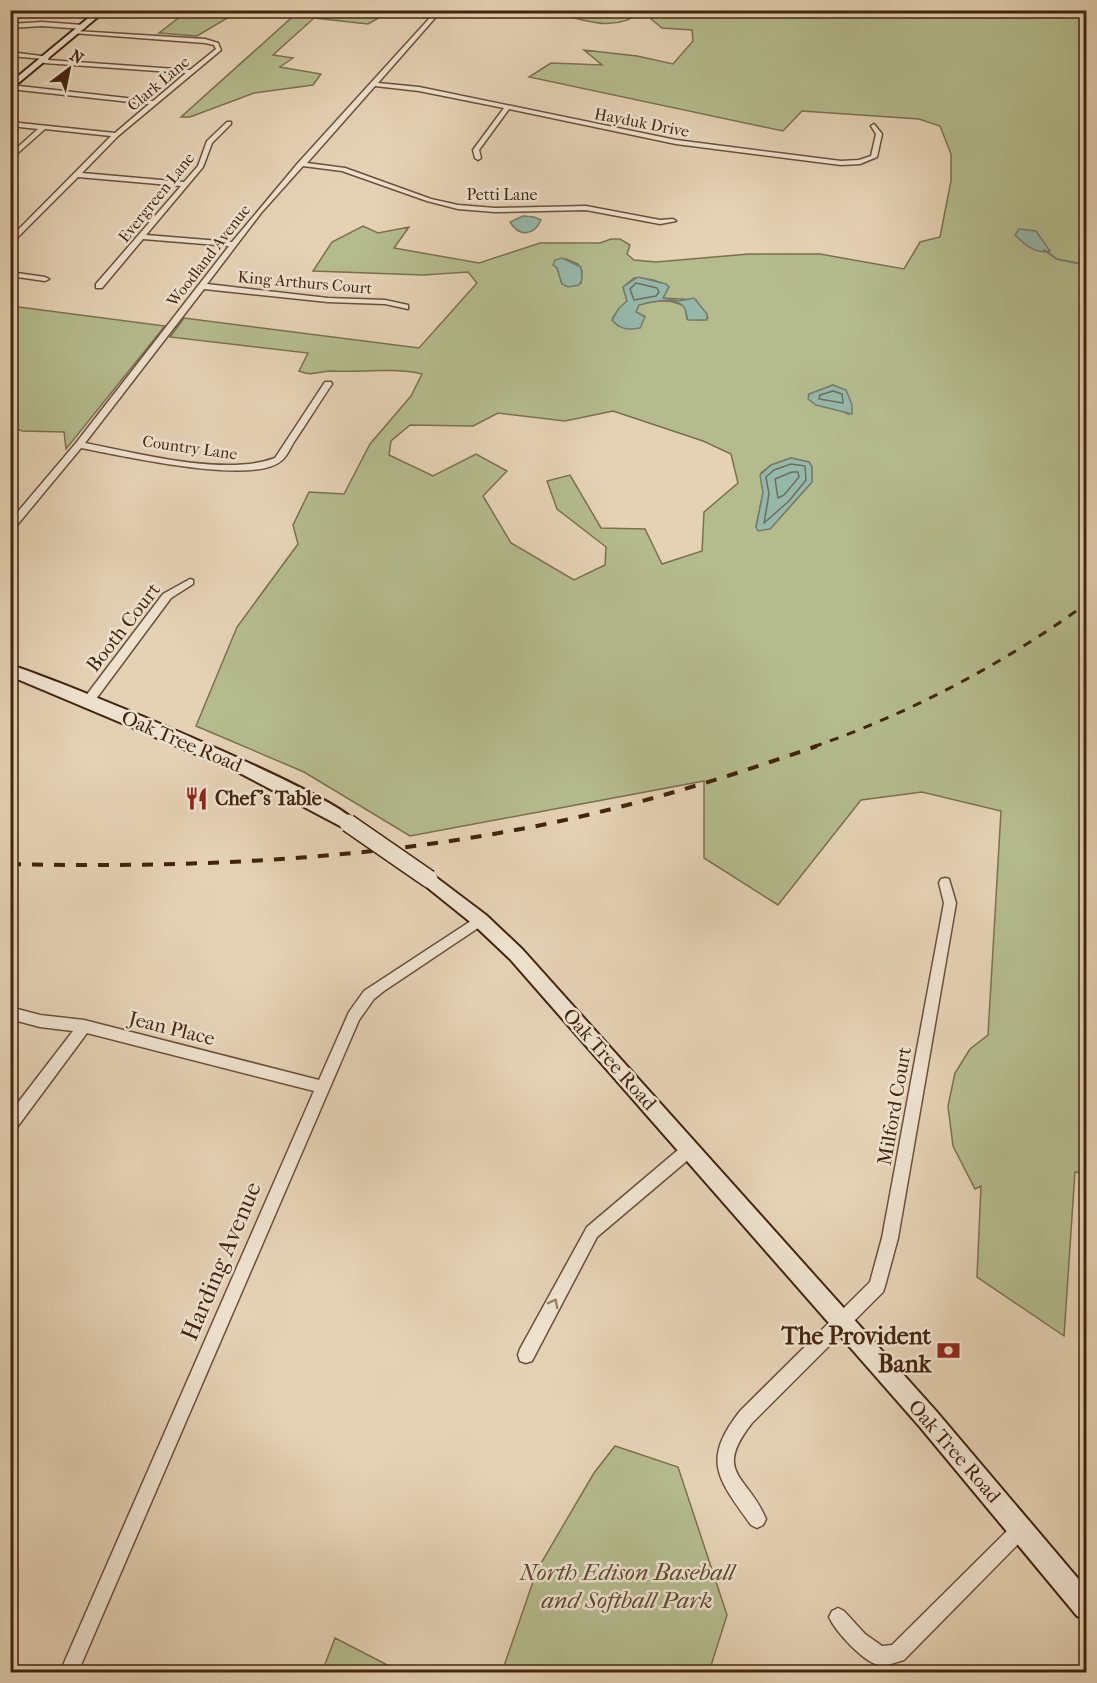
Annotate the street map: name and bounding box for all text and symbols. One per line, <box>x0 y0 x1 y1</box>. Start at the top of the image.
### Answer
north arrow <box>39 39 99 99</box>
text: N <box>67 45 88 68</box>
street label: Clark Lane <box>123 52 193 115</box>
street label: Hayduk Drive <box>593 104 691 141</box>
street label: Evergreen Lane <box>114 149 198 246</box>
street label: Petti Lane <box>466 185 538 204</box>
street label: Woodland Avenue <box>162 200 254 311</box>
street label: King Arthurs Court <box>237 267 373 298</box>
street label: Country Lane <box>141 431 239 464</box>
street label: Booth Court <box>82 578 165 676</box>
street label: Oak Tree Road <box>118 706 247 778</box>
restaurant icon: Chef's Table <box>184 785 210 811</box>
place label: Chef's Table <box>215 787 322 810</box>
street label: Oak Tree Road <box>558 1004 662 1116</box>
street label: Jean Place <box>125 1006 217 1050</box>
street label: Milford Court <box>873 1045 916 1167</box>
street label: Harding Avenue <box>175 1177 267 1344</box>
one-way arrow <box>547 1299 558 1309</box>
place label: The Provident Bank <box>780 1322 932 1378</box>
bank icon: The Provident Bank <box>936 1337 962 1363</box>
street label: Oak Tree Road <box>904 1395 1006 1508</box>
park label: North Edison Baseball and Softball Park <box>519 1558 738 1614</box>

